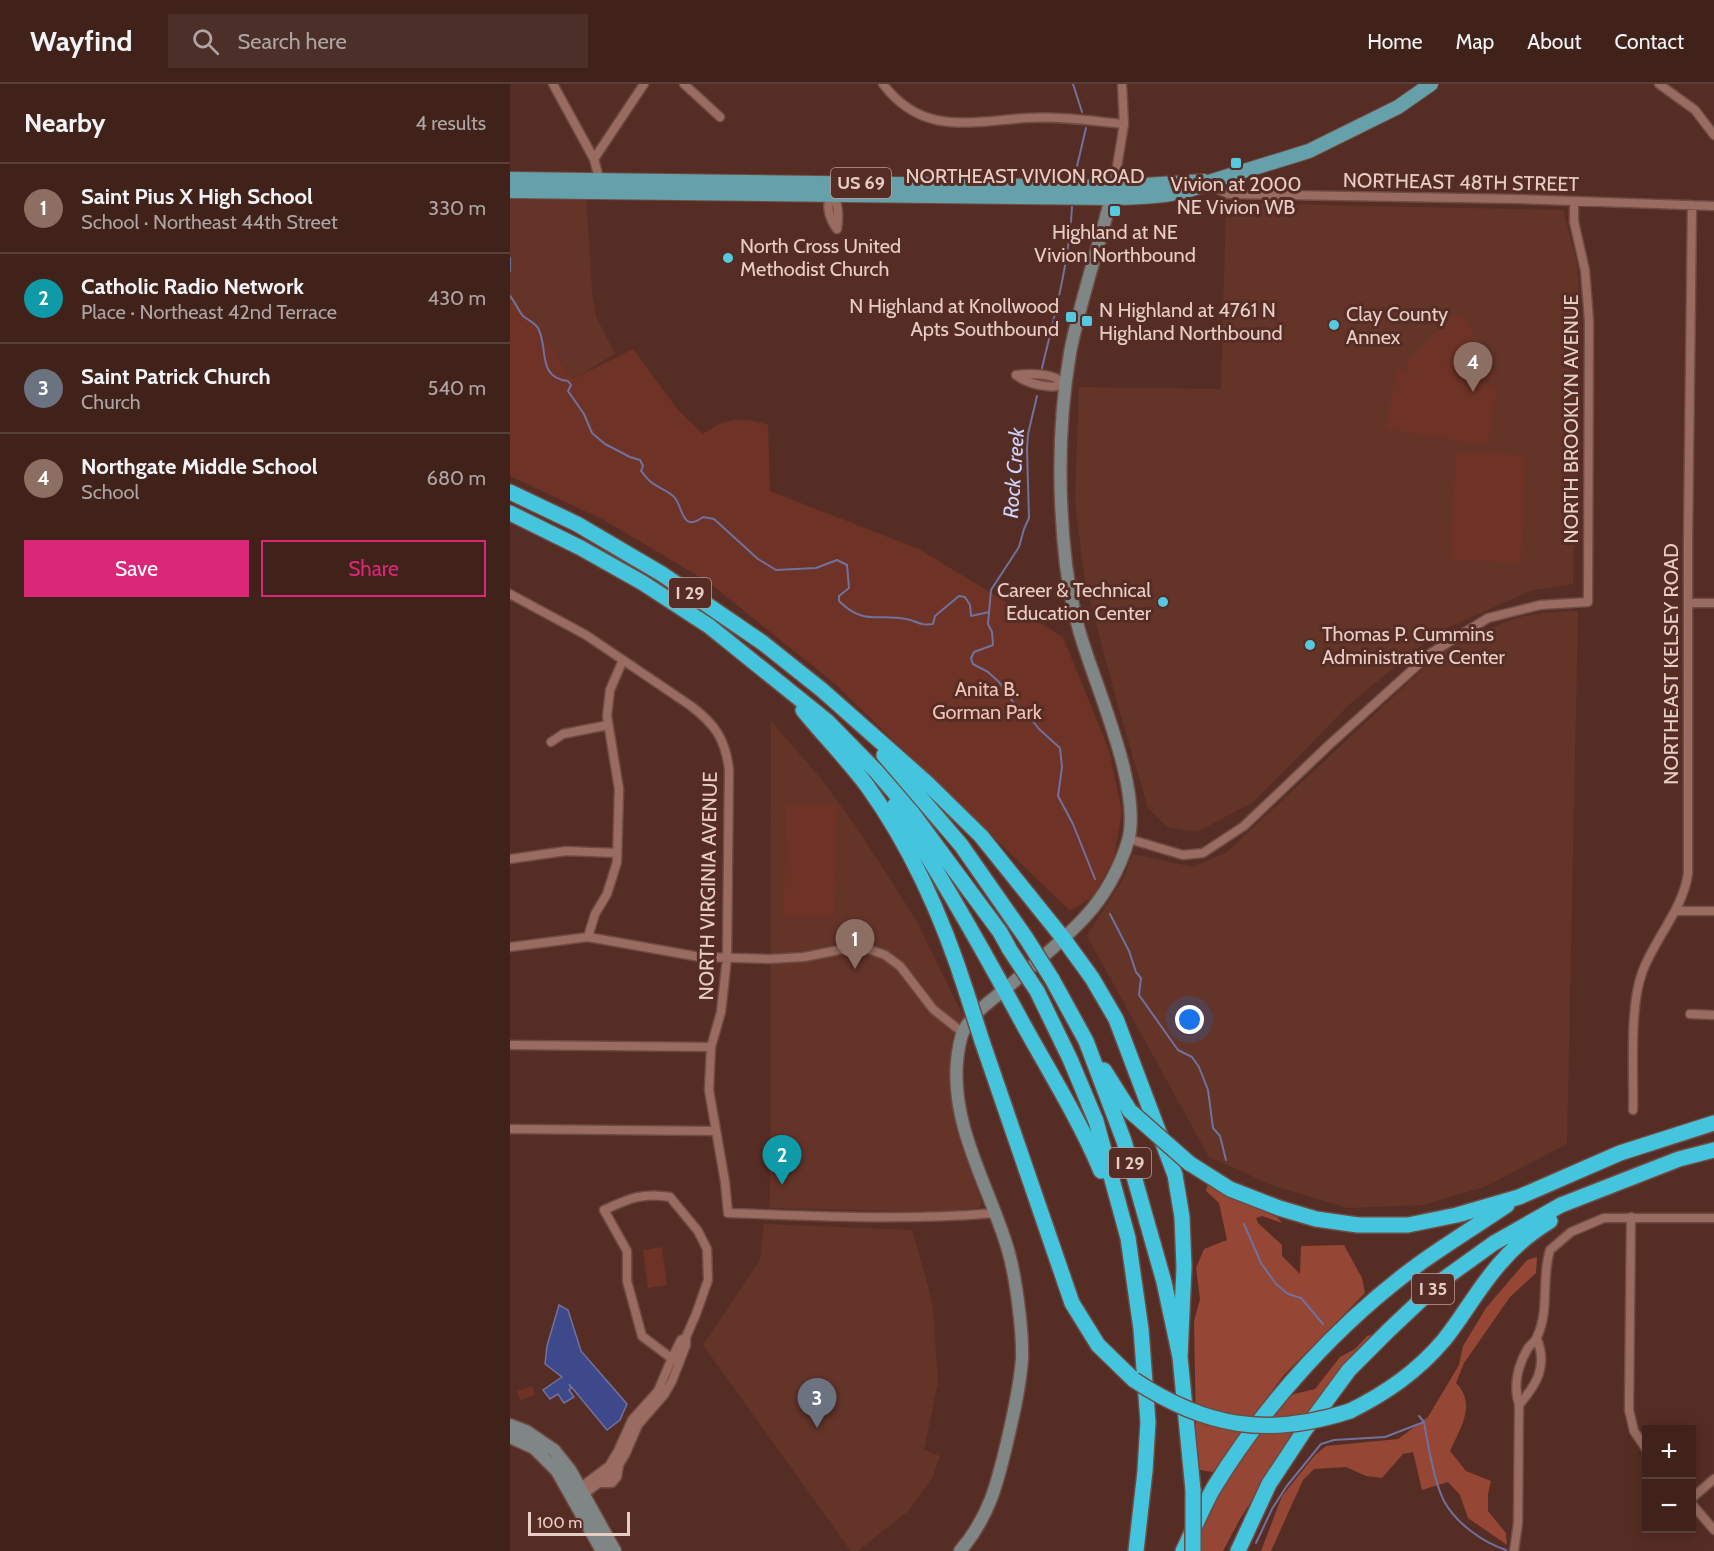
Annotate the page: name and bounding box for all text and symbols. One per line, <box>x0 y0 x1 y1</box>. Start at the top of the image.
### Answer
search box <box>168 14 588 68</box>
text: Wayfind <box>30 24 132 58</box>
icon: search <box>189 25 222 58</box>
text: Search here <box>237 28 347 55</box>
text: Home <box>1367 29 1423 54</box>
text: Map <box>1456 29 1494 54</box>
text: About <box>1527 29 1581 54</box>
text: Contact <box>1614 29 1684 54</box>
text: Nearby <box>24 107 105 139</box>
text: 4 results <box>415 111 486 135</box>
marker: Vivion at 2000 NE Vivion WB <box>1229 156 1243 170</box>
street label: NORTHEAST VIVION ROAD <box>906 164 1144 188</box>
road number: US 69 <box>831 168 891 198</box>
street label: NORTHEAST 48TH STREET <box>1343 168 1580 196</box>
place label: Vivion at 2000 NE Vivion WB <box>1170 172 1302 219</box>
text: Saint Pius X High School <box>81 183 313 210</box>
text: 1 <box>40 196 47 220</box>
text: 330 m <box>428 196 486 220</box>
marker: Highland at NE Vivion Northbound <box>1108 204 1122 218</box>
text: School · Northeast 44th Street <box>81 210 338 234</box>
place label: Highland at NE Vivion Northbound <box>1034 220 1196 267</box>
place label: North Cross United Methodist Church <box>740 234 901 281</box>
marker: North Cross United Methodist Church <box>721 251 735 265</box>
text: Catholic Radio Network <box>81 273 304 300</box>
text: 2 <box>38 286 49 310</box>
text: 430 m <box>428 286 486 310</box>
place label: N Highland at Knollwood Apts Southbound <box>849 294 1059 341</box>
street label: NORTH BROOKLYN AVENUE <box>1559 295 1583 543</box>
place label: N Highland at 4761 N Highland Northbound <box>1099 298 1283 345</box>
text: Place · Northeast 42nd Terrace <box>81 300 337 324</box>
place label: Clay County Annex <box>1346 302 1448 349</box>
marker: N Highland at Knollwood Apts Southbound <box>1064 310 1078 324</box>
marker: N Highland at 4761 N Highland Northbound <box>1080 314 1094 328</box>
marker: Clay County Annex <box>1327 318 1341 332</box>
pin: 4 <box>1454 342 1492 392</box>
text: Saint Patrick Church <box>81 363 271 390</box>
text: 3 <box>38 376 49 400</box>
text: 540 m <box>428 376 486 400</box>
text: Church <box>81 390 141 414</box>
water label: Rock Creek <box>998 426 1029 519</box>
text: Northgate Middle School <box>81 453 318 480</box>
text: 4 <box>37 466 50 490</box>
text: 680 m <box>427 466 486 490</box>
text: School <box>81 480 139 504</box>
button: Save <box>24 540 249 597</box>
button: Share <box>261 540 486 597</box>
street label: NORTHEAST KELSEY ROAD <box>1659 543 1683 785</box>
road number: I 29 <box>669 578 711 608</box>
place label: Career & Technical Education Center <box>997 578 1152 625</box>
marker: Career & Technical Education Center <box>1156 595 1170 609</box>
place label: Thomas P. Cummins Administrative Center <box>1322 622 1506 669</box>
marker: Thomas P. Cummins Administrative Center <box>1303 638 1317 652</box>
park label: Anita B. Gorman Park <box>932 677 1042 724</box>
street label: NORTH VIRGINIA AVENUE <box>694 771 722 1001</box>
pin: 1 <box>836 920 874 969</box>
your location <box>1175 1005 1204 1034</box>
pin: 2 <box>762 1136 802 1185</box>
road number: I 29 <box>1109 1148 1151 1178</box>
road number: I 35 <box>1412 1274 1454 1304</box>
pin: 3 <box>798 1378 836 1428</box>
map controls <box>1642 1425 1696 1533</box>
button: + <box>1642 1425 1696 1479</box>
button: − <box>1642 1479 1696 1533</box>
scale bar <box>528 1509 630 1536</box>
text: 100 m <box>537 1513 582 1532</box>

